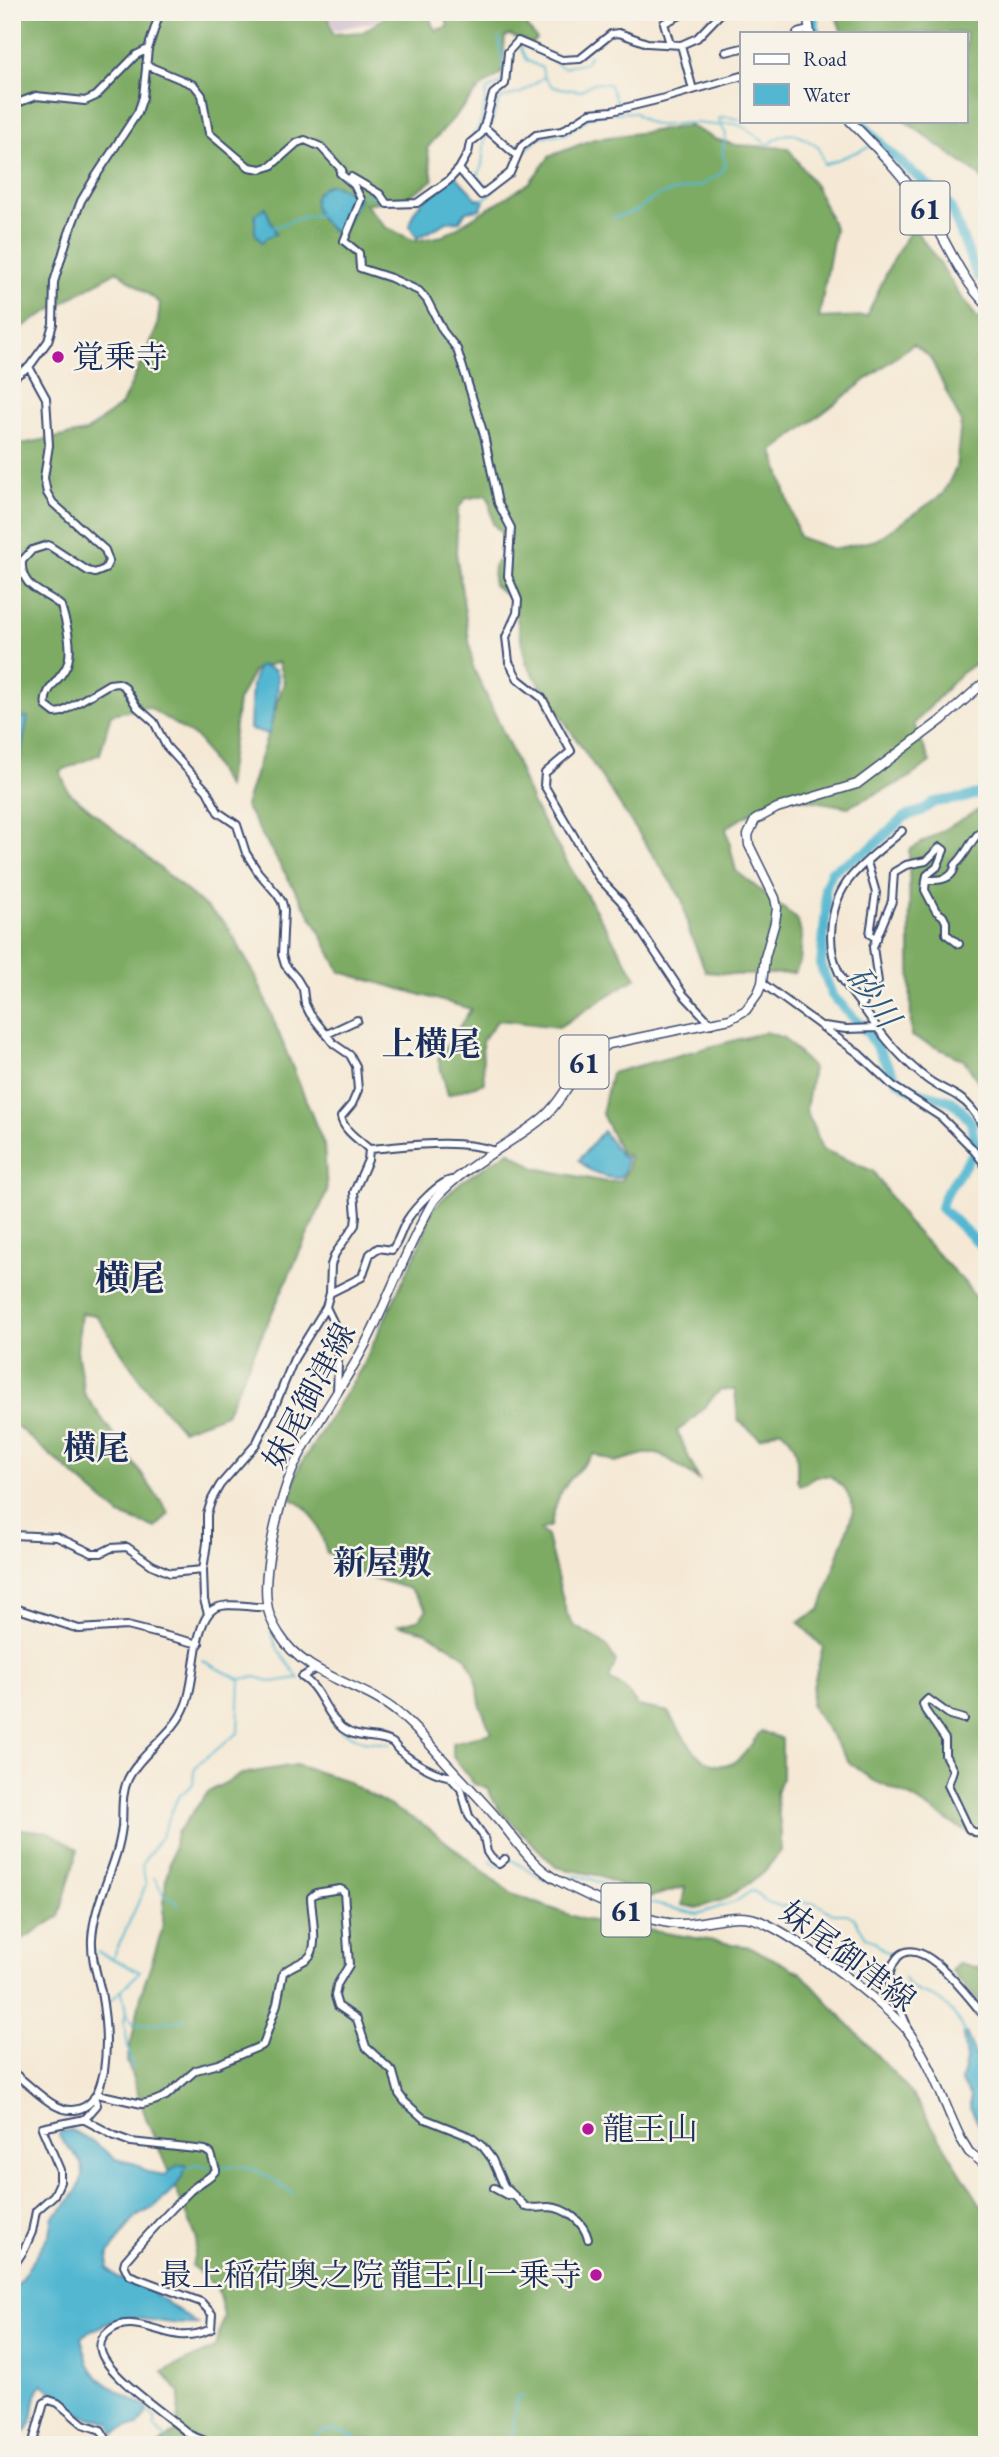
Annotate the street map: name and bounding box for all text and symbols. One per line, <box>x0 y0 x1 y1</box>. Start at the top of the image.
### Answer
legend <box>740 32 968 122</box>
text: Road <box>803 45 847 72</box>
text: Water <box>803 81 850 108</box>
road number: 61 <box>900 182 950 234</box>
place label: 覚乗寺 <box>72 336 168 378</box>
marker: 覚乗寺 <box>50 349 66 365</box>
water label: 砂川 <box>836 958 911 1039</box>
district label: 上横尾 <box>382 1022 481 1065</box>
road number: 61 <box>560 1036 608 1088</box>
district label: 横尾 <box>95 1255 165 1300</box>
street label: 妹尾御津線 <box>253 1315 365 1477</box>
district label: 横尾 <box>63 1426 129 1469</box>
district label: 新屋敷 <box>333 1541 432 1584</box>
road number: 61 <box>602 1884 650 1936</box>
street label: 妹尾御津線 <box>771 1891 925 2021</box>
place label: 龍王山 <box>602 2108 698 2150</box>
marker: 龍王山 <box>580 2121 596 2137</box>
place label: 最上稲荷奥之院 龍王山一乗寺 <box>160 2254 582 2296</box>
marker: 最上稲荷奥之院 龍王山一乗寺 <box>588 2267 604 2283</box>

